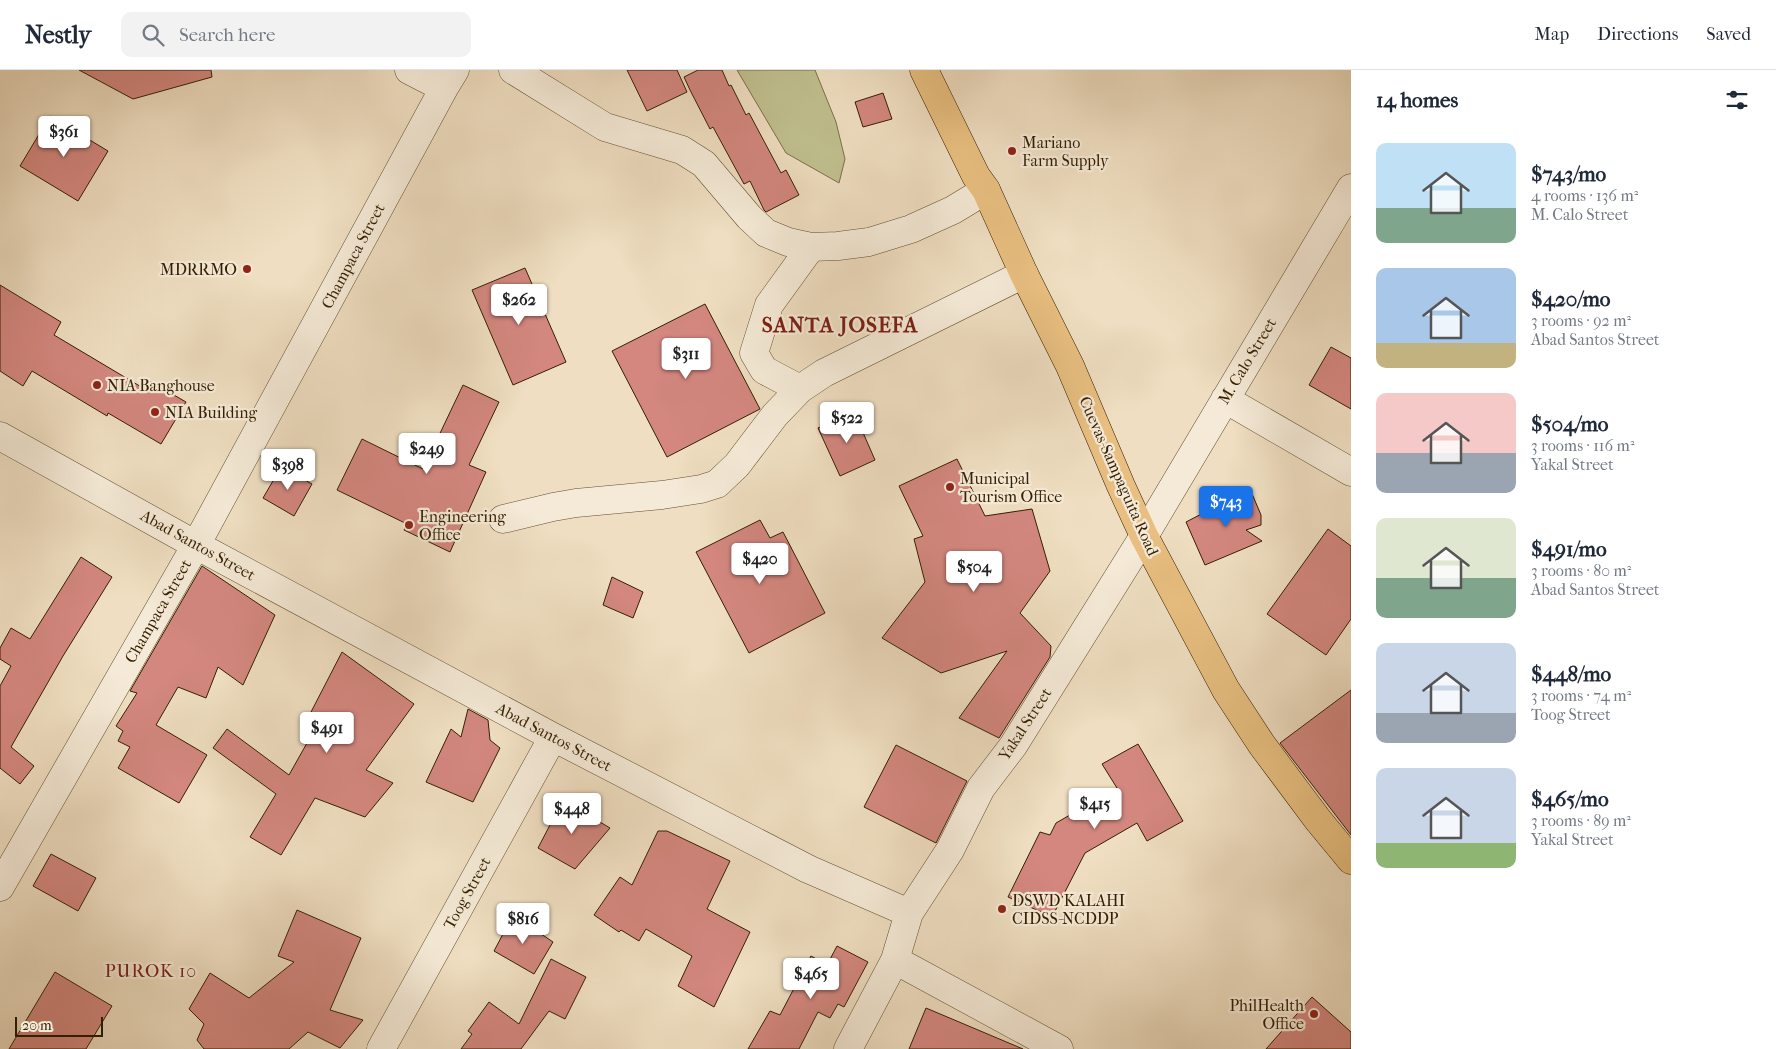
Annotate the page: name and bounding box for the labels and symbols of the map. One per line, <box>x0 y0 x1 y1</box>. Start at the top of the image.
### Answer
pin: $361 <box>34 116 94 158</box>
place label: Mariano Farm Supply <box>1022 133 1109 170</box>
marker: Mariano Farm Supply <box>1006 145 1018 157</box>
street label: Champaca Street <box>317 200 389 312</box>
place label: MDRRMO <box>160 260 237 279</box>
marker: MDRRMO <box>241 263 253 275</box>
pin: $262 <box>489 284 549 326</box>
district label: SANTA JOSEFA <box>762 313 919 337</box>
street label: M. Calo Street <box>1214 314 1280 408</box>
pin: $311 <box>656 338 716 380</box>
place label: NIA Banghouse <box>107 376 215 395</box>
marker: NIA Banghouse <box>91 379 103 391</box>
street label: Cuevas-Sampaguita Road <box>1075 393 1163 559</box>
pin: $522 <box>817 402 877 444</box>
place label: NIA Building <box>165 403 257 422</box>
marker: NIA Building <box>149 406 161 418</box>
pin: $249 <box>397 432 457 475</box>
pin: $398 <box>258 448 318 491</box>
place label: Municipal Tourism Office <box>960 469 1062 506</box>
marker: Municipal Tourism Office <box>944 481 956 493</box>
pin: $743 <box>1196 486 1256 528</box>
street label: Abad Santos Street <box>136 505 259 585</box>
place label: Engineering Office <box>419 507 506 544</box>
marker: Engineering Office <box>403 519 415 531</box>
pin: $420 <box>730 542 790 585</box>
pin: $504 <box>944 550 1004 593</box>
street label: Champaca Street <box>121 555 196 666</box>
street label: Yakal Street <box>994 684 1056 765</box>
street label: Abad Santos Street <box>492 698 615 776</box>
pin: $491 <box>297 712 357 754</box>
pin: $415 <box>1065 788 1125 830</box>
pin: $448 <box>542 792 602 835</box>
street label: Toog Street <box>439 853 495 932</box>
place label: DSWD KALAHI CIDSS-NCDDP <box>1012 891 1125 928</box>
pin: $816 <box>493 902 553 945</box>
marker: DSWD KALAHI CIDSS-NCDDP <box>996 903 1008 915</box>
pin: $465 <box>781 958 841 1000</box>
district label: PUROK 10 <box>105 961 197 982</box>
place label: PhilHealth Office <box>1229 996 1304 1033</box>
marker: PhilHealth Office <box>1308 1008 1320 1020</box>
scale bar <box>15 1014 102 1037</box>

